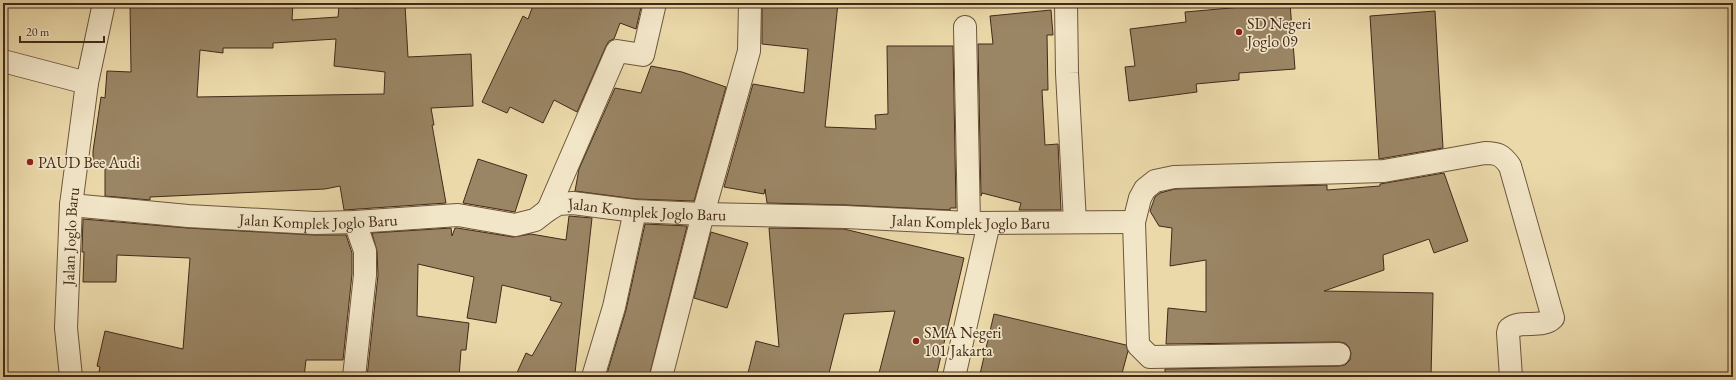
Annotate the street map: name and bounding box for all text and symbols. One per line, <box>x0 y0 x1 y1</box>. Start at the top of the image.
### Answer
place label: SD Negeri Joglo 09 <box>1245 13 1311 52</box>
scale bar <box>20 18 104 44</box>
text: 20 m <box>26 24 50 40</box>
marker: SD Negeri Joglo 09 <box>1234 27 1244 37</box>
place label: PAUD Bee Audi <box>38 152 140 173</box>
marker: PAUD Bee Audi <box>25 157 35 167</box>
street label: Jalan Joglo Baru <box>57 185 84 288</box>
street label: Jalan Komplek Joglo Baru <box>565 192 727 225</box>
street label: Jalan Komplek Joglo Baru <box>236 208 399 234</box>
street label: Jalan Komplek Joglo Baru <box>889 209 1051 234</box>
place label: SMA Negeri 101 Jakarta <box>924 322 1002 361</box>
marker: SMA Negeri 101 Jakarta <box>911 336 921 346</box>

